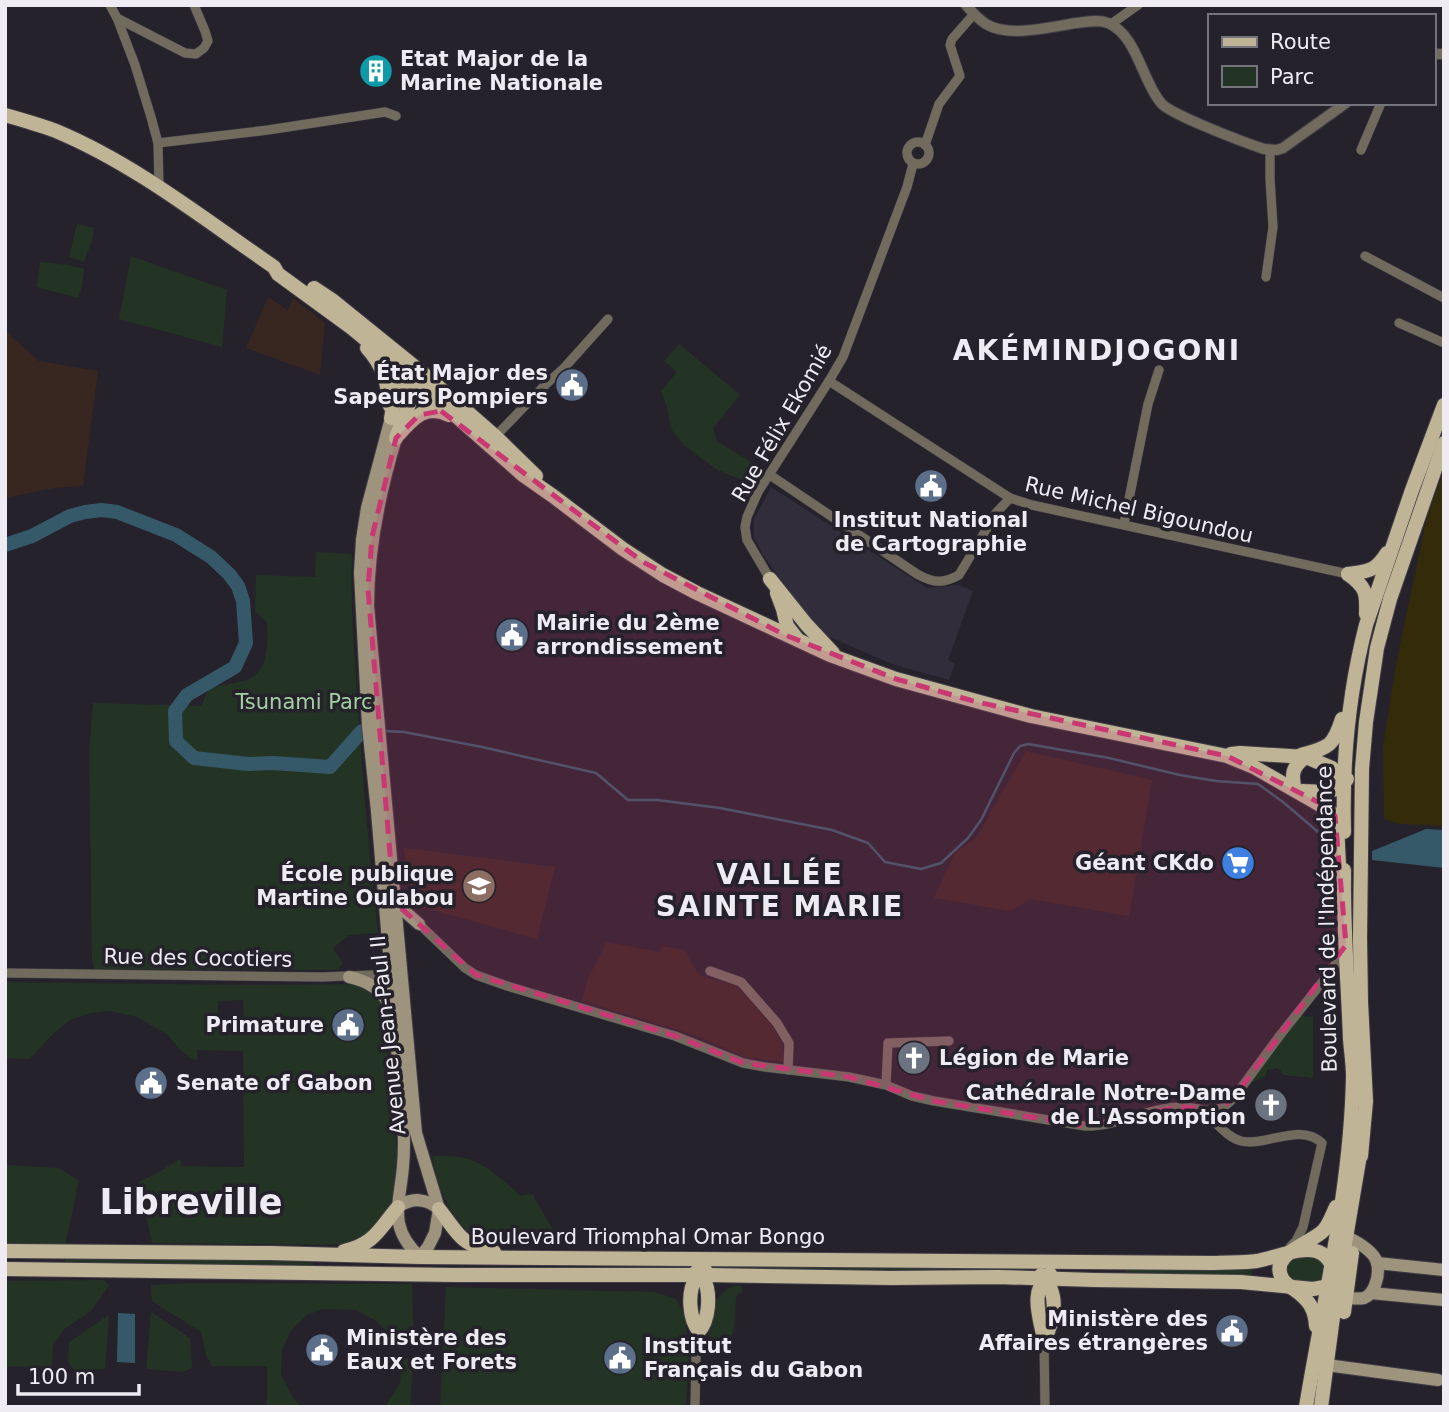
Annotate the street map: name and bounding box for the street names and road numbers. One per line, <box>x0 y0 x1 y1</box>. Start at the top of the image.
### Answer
street label: Rue Félix Ekomié <box>727 340 837 506</box>
street label: Rue Michel Bigoundou <box>1023 472 1255 548</box>
street label: Boulevard de l'Indépendance <box>1312 765 1342 1073</box>
street label: Avenue Jean-Paul II <box>366 934 410 1136</box>
street label: Rue des Cocotiers <box>103 944 293 972</box>
street label: Boulevard Triomphal Omar Bongo <box>471 1225 825 1249</box>

